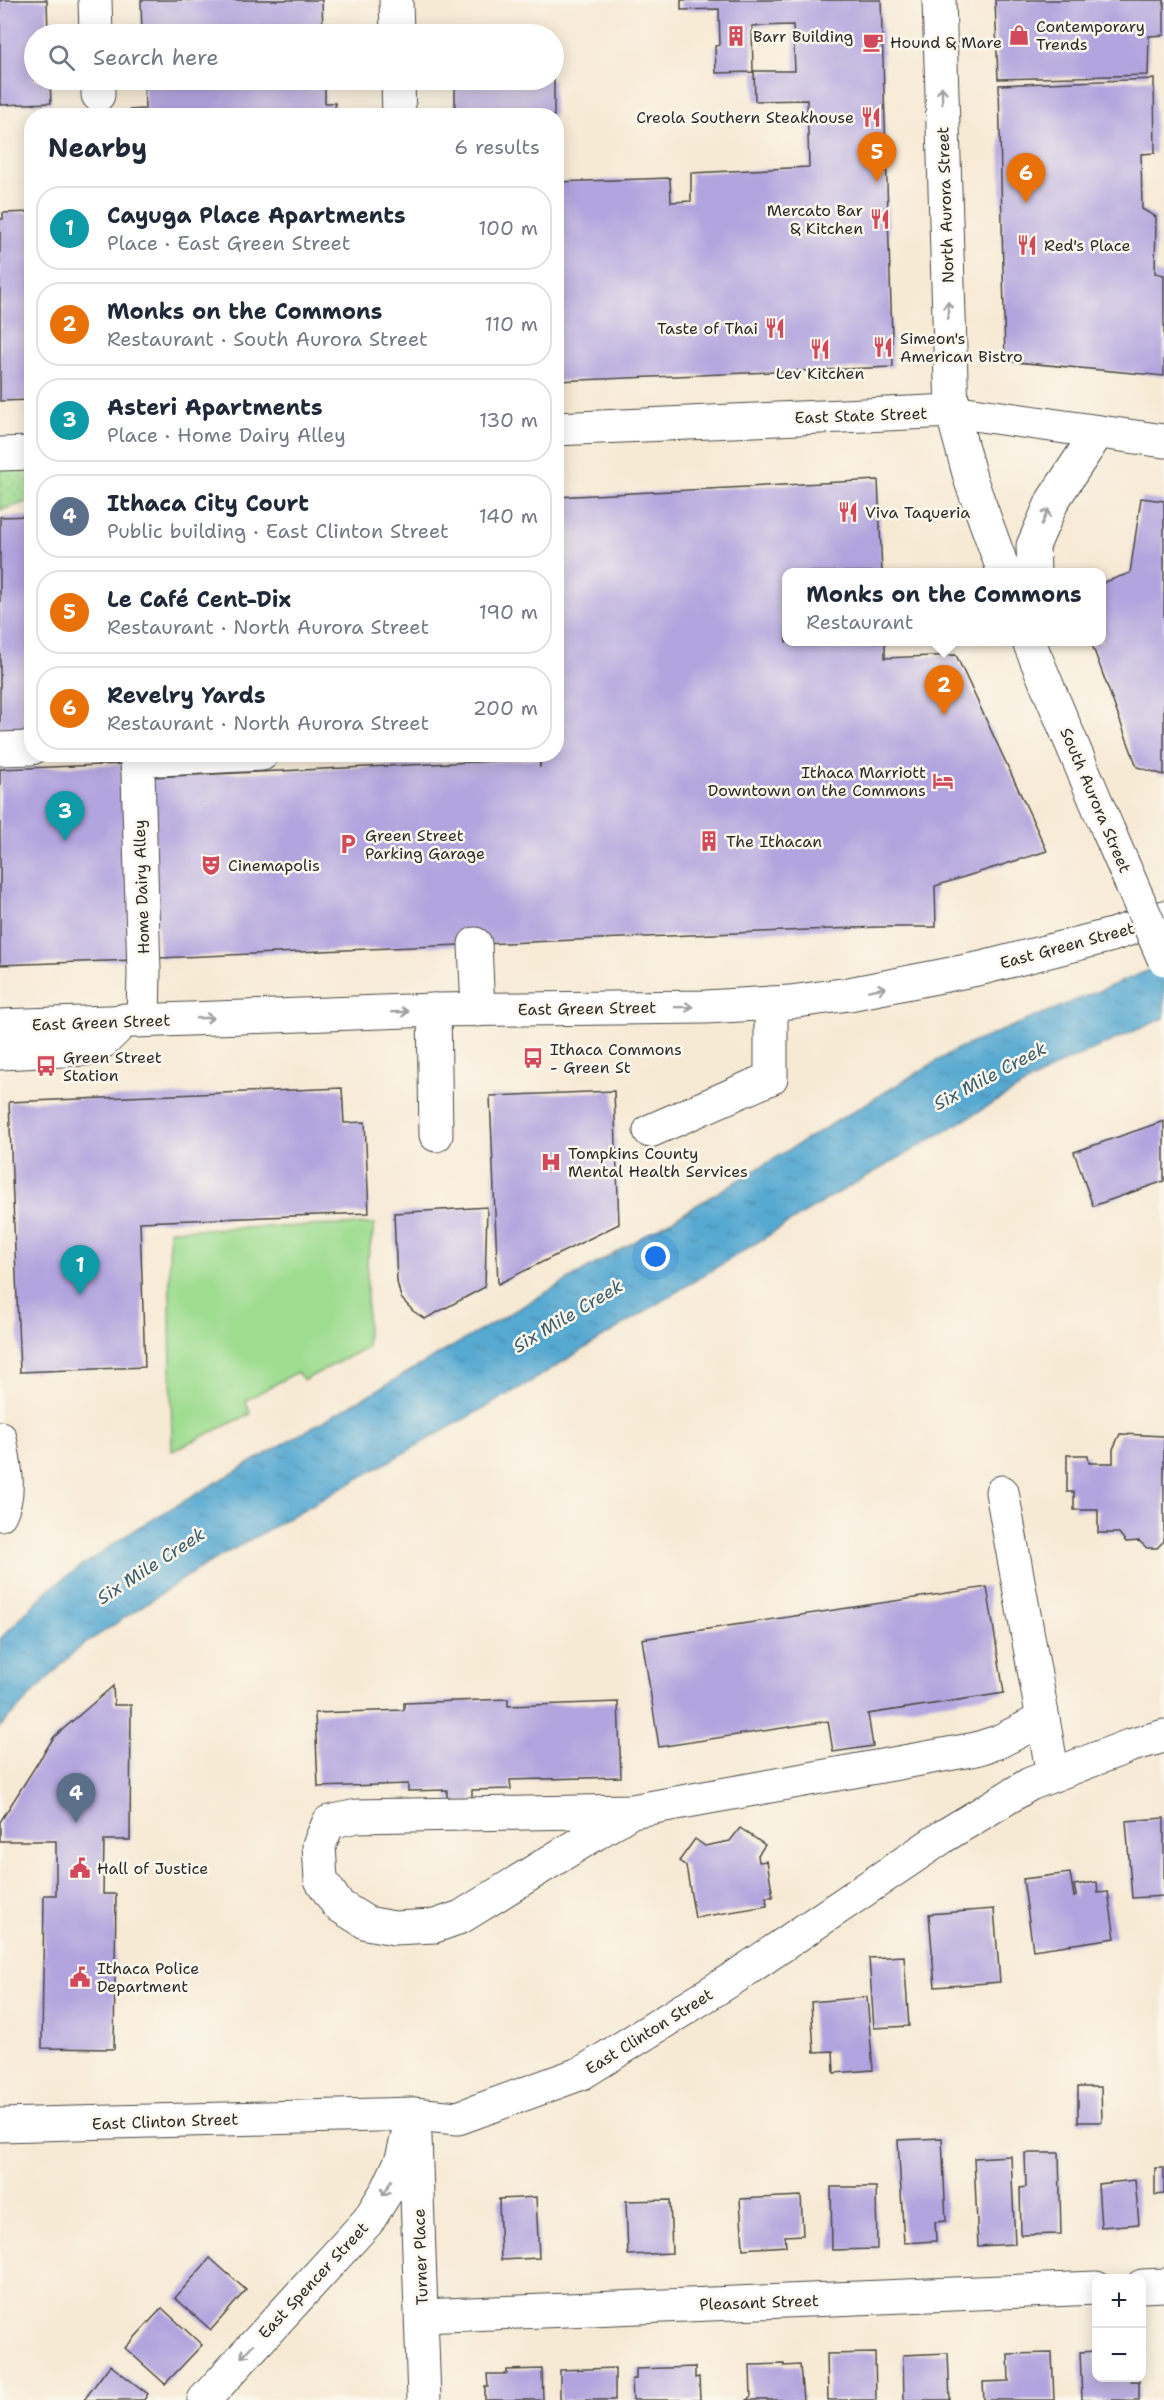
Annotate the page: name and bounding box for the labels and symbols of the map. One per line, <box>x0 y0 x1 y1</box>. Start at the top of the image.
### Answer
place label: Contemporary Trends <box>1036 16 1145 55</box>
shop icon: Contemporary Trends <box>1007 23 1031 47</box>
building icon: Barr Building <box>724 24 748 48</box>
place label: Barr Building <box>753 26 854 47</box>
cafe icon: Hound & Mare <box>861 30 885 54</box>
place label: Hound & Mare <box>890 32 1002 53</box>
one-way arrow <box>936 85 948 105</box>
restaurant icon: Creola Southern Steakhouse <box>859 105 883 129</box>
place label: Creola Southern Steakhouse <box>636 107 854 128</box>
street label: North Aurora Street <box>932 126 959 284</box>
pin: 5 <box>858 132 896 182</box>
pin: 6 <box>1006 154 1046 203</box>
place label: Mercato Bar & Kitchen <box>767 200 863 239</box>
restaurant icon: Mercato Bar & Kitchen <box>868 207 892 231</box>
restaurant icon: Red's Place <box>1015 233 1039 257</box>
place label: Red's Place <box>1044 235 1130 256</box>
one-way arrow <box>943 301 954 321</box>
restaurant icon: Taste of Thai <box>763 316 787 340</box>
place label: Taste of Thai <box>657 318 758 339</box>
place label: Simeon's American Bistro <box>900 328 1023 367</box>
restaurant icon: Simeon's American Bistro <box>871 335 895 359</box>
restaurant icon: Lev Kitchen <box>808 337 832 361</box>
place label: Lev Kitchen <box>776 363 865 384</box>
street label: East State Street <box>794 403 928 428</box>
restaurant icon: Viva Taqueria <box>836 500 860 524</box>
place label: Viva Taqueria <box>865 502 970 523</box>
one-way arrow <box>1040 508 1052 526</box>
pin: 2 <box>924 666 964 715</box>
street label: South Aurora Street <box>1055 724 1136 876</box>
place label: Ithaca Marriott Downtown on the Commons <box>708 762 926 801</box>
hotel icon: Ithaca Marriott Downtown on the Commons <box>931 769 955 793</box>
pin: 3 <box>46 792 84 841</box>
street label: Home Dairy Alley <box>129 819 154 955</box>
place label: Green Street Parking Garage <box>365 825 485 864</box>
building icon: The Ithacan <box>697 829 721 853</box>
place label: The Ithacan <box>726 831 822 852</box>
parking icon: Green Street Parking Garage <box>336 832 360 856</box>
theatre icon: Cinemapolis <box>199 853 223 877</box>
place label: Cinemapolis <box>228 855 320 876</box>
street label: East Green Street <box>997 917 1137 974</box>
one-way arrow <box>867 983 887 994</box>
street label: East Green Street <box>518 997 656 1020</box>
one-way arrow <box>673 1001 693 1013</box>
one-way arrow <box>389 1006 409 1017</box>
street label: East Green Street <box>31 1010 171 1035</box>
one-way arrow <box>194 1012 214 1023</box>
water label: Six Mile Creek <box>929 1036 1051 1116</box>
place label: Ithaca Commons - Green St <box>550 1039 682 1078</box>
bus stop icon: Ithaca Commons - Green St <box>521 1046 545 1070</box>
place label: Green Street Station <box>63 1047 162 1086</box>
bus stop icon: Green Street Station <box>34 1054 58 1078</box>
place label: Tompkins County Mental Health Services <box>568 1143 748 1182</box>
hospital icon: Tompkins County Mental Health Services <box>539 1150 563 1174</box>
your location <box>641 1242 670 1271</box>
pin: 1 <box>60 1246 100 1295</box>
water label: Six Mile Creek <box>508 1273 628 1358</box>
water label: Six Mile Creek <box>92 1522 210 1610</box>
pin: 4 <box>56 1774 96 1823</box>
public building icon: Hall of Justice <box>68 1856 92 1880</box>
place label: Hall of Justice <box>97 1858 208 1879</box>
place label: Ithaca Police Department <box>97 1958 199 1997</box>
public building icon: Ithaca Police Department <box>68 1965 92 1989</box>
street label: East Clinton Street <box>582 1984 717 2079</box>
street label: East Clinton Street <box>91 2108 239 2135</box>
one-way arrow <box>381 2179 392 2197</box>
street label: Turner Place <box>408 2208 433 2306</box>
street label: East Spencer Street <box>254 2217 373 2343</box>
street label: Pleasant Street <box>699 2290 819 2315</box>
one-way arrow <box>240 2344 254 2359</box>

